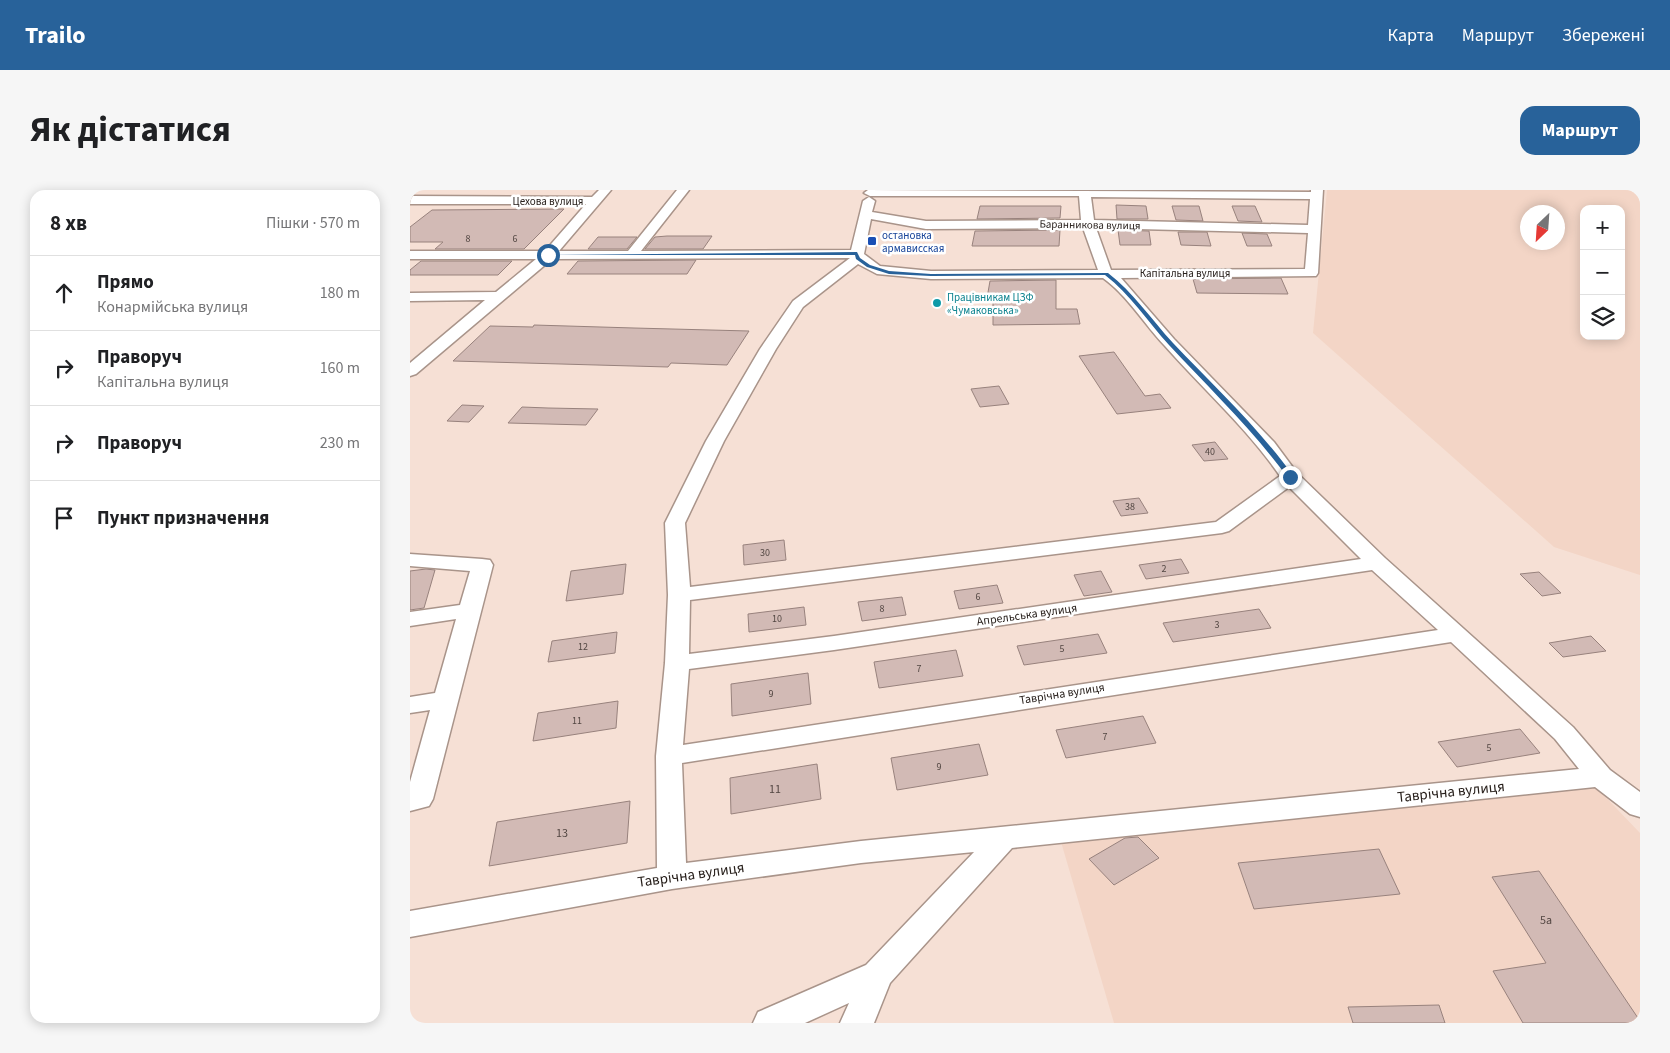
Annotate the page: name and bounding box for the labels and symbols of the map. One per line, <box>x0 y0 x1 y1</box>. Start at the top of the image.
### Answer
street label: Цехова вулиця <box>513 194 584 209</box>
north arrow <box>1520 205 1565 250</box>
street label: Баранникова вулиця <box>1039 217 1141 233</box>
place label: остановка армависская <box>882 228 944 256</box>
house number: 8 <box>466 232 471 246</box>
house number: 6 <box>513 232 518 246</box>
marker: остановка армависская <box>866 235 878 247</box>
route start <box>537 244 560 267</box>
street label: Капітальна вулиця <box>1140 266 1230 281</box>
place label: Працівникам ЦЗФ «Чумаковська» <box>947 290 1034 318</box>
marker: Працівникам ЦЗФ «Чумаковська» <box>931 297 943 309</box>
house number: 40 <box>1205 445 1215 459</box>
route end <box>1279 466 1302 489</box>
house number: 38 <box>1125 500 1135 514</box>
house number: 30 <box>760 546 770 560</box>
house number: 2 <box>1162 562 1167 576</box>
house number: 6 <box>976 590 981 604</box>
street label: Апрельська вулиця <box>976 600 1078 630</box>
house number: 8 <box>880 602 885 616</box>
house number: 10 <box>772 612 782 626</box>
house number: 3 <box>1215 618 1220 632</box>
house number: 12 <box>578 640 588 654</box>
house number: 5 <box>1060 642 1065 656</box>
house number: 7 <box>917 662 922 676</box>
street label: Таврічна вулиця <box>1018 679 1106 709</box>
house number: 9 <box>769 687 774 701</box>
house number: 11 <box>572 714 582 728</box>
house number: 7 <box>1103 730 1108 744</box>
house number: 5 <box>1487 741 1492 755</box>
house number: 9 <box>937 760 942 774</box>
street label: Таврічна вулиця <box>1396 776 1506 808</box>
house number: 11 <box>769 781 781 798</box>
house number: 13 <box>556 825 568 842</box>
street label: Таврічна вулиця <box>636 857 746 893</box>
house number: 5а <box>1540 912 1552 929</box>

